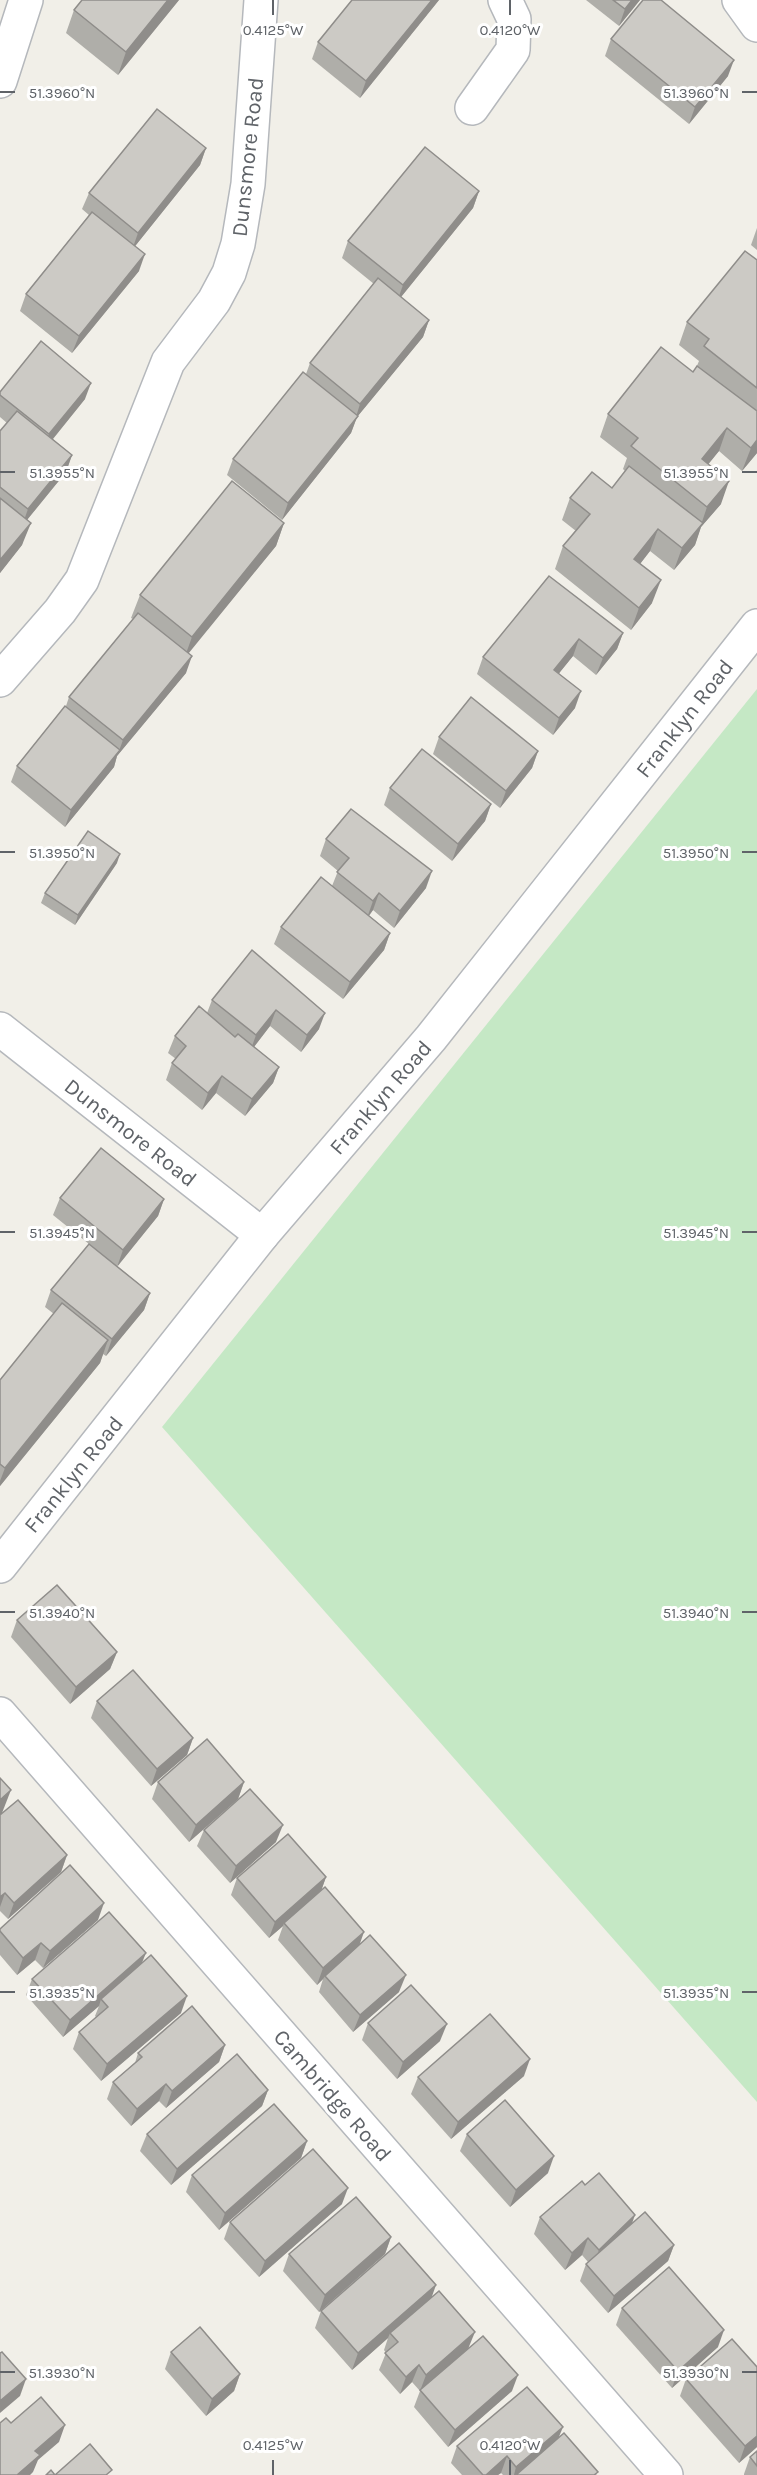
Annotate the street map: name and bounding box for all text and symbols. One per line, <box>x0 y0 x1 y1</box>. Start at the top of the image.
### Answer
text: 0.4125°W <box>243 21 304 39</box>
text: 0.4120°W <box>479 21 541 39</box>
street label: Dunsmore Road <box>227 76 269 238</box>
text: 51.3960°N <box>29 84 95 102</box>
text: 51.3960°N <box>663 84 729 102</box>
text: 51.3955°N <box>29 464 95 482</box>
text: 51.3955°N <box>663 464 729 482</box>
street label: Franklyn Road <box>631 654 739 783</box>
text: 51.3950°N <box>29 844 95 862</box>
text: 51.3950°N <box>663 844 729 862</box>
street label: Franklyn Road <box>324 1035 437 1160</box>
street label: Dunsmore Road <box>59 1073 202 1192</box>
text: 51.3945°N <box>29 1224 95 1242</box>
text: 51.3945°N <box>663 1224 729 1242</box>
street label: Franklyn Road <box>19 1411 129 1538</box>
text: 51.3940°N <box>29 1604 95 1622</box>
text: 51.3940°N <box>663 1604 729 1622</box>
text: 51.3935°N <box>29 1984 95 2002</box>
text: 51.3935°N <box>663 1984 729 2002</box>
street label: Cambridge Road <box>268 2024 397 2167</box>
text: 51.3930°N <box>29 2364 95 2382</box>
text: 51.3930°N <box>663 2364 729 2382</box>
text: 0.4125°W <box>243 2436 304 2454</box>
text: 0.4120°W <box>479 2436 541 2454</box>

